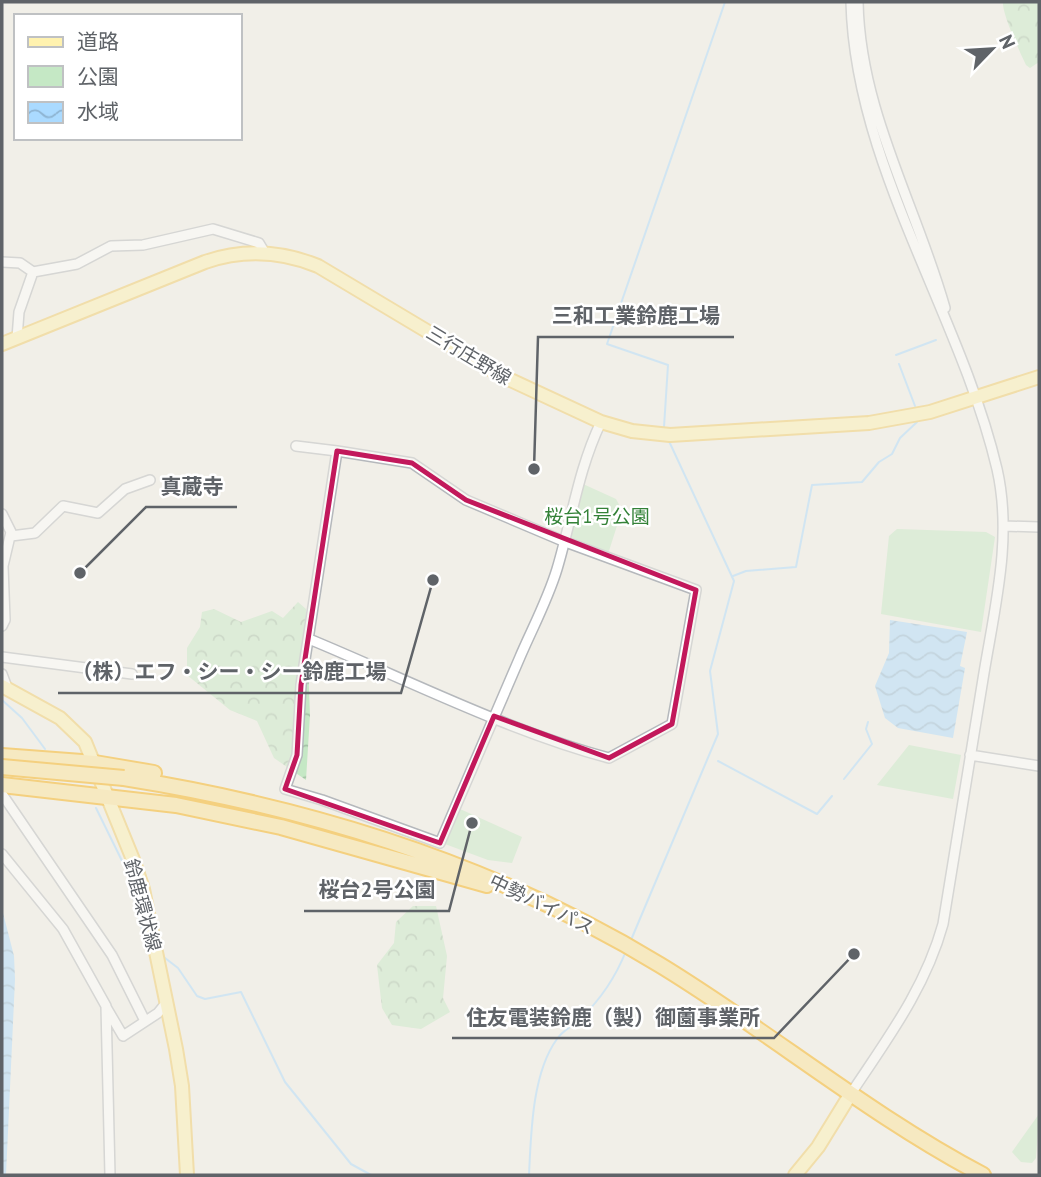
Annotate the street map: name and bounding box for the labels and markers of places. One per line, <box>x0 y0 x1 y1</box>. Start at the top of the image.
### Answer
callout: 三和工業鈴鹿工場 <box>538 295 734 337</box>
callout: 真蔵寺 <box>146 465 237 507</box>
callout: （株）エフ・シー・シー鈴鹿工場 <box>58 651 401 693</box>
callout: 桜台2号公園 <box>304 869 449 911</box>
callout: 住友電装鈴鹿（製）御薗事業所 <box>452 996 774 1038</box>

